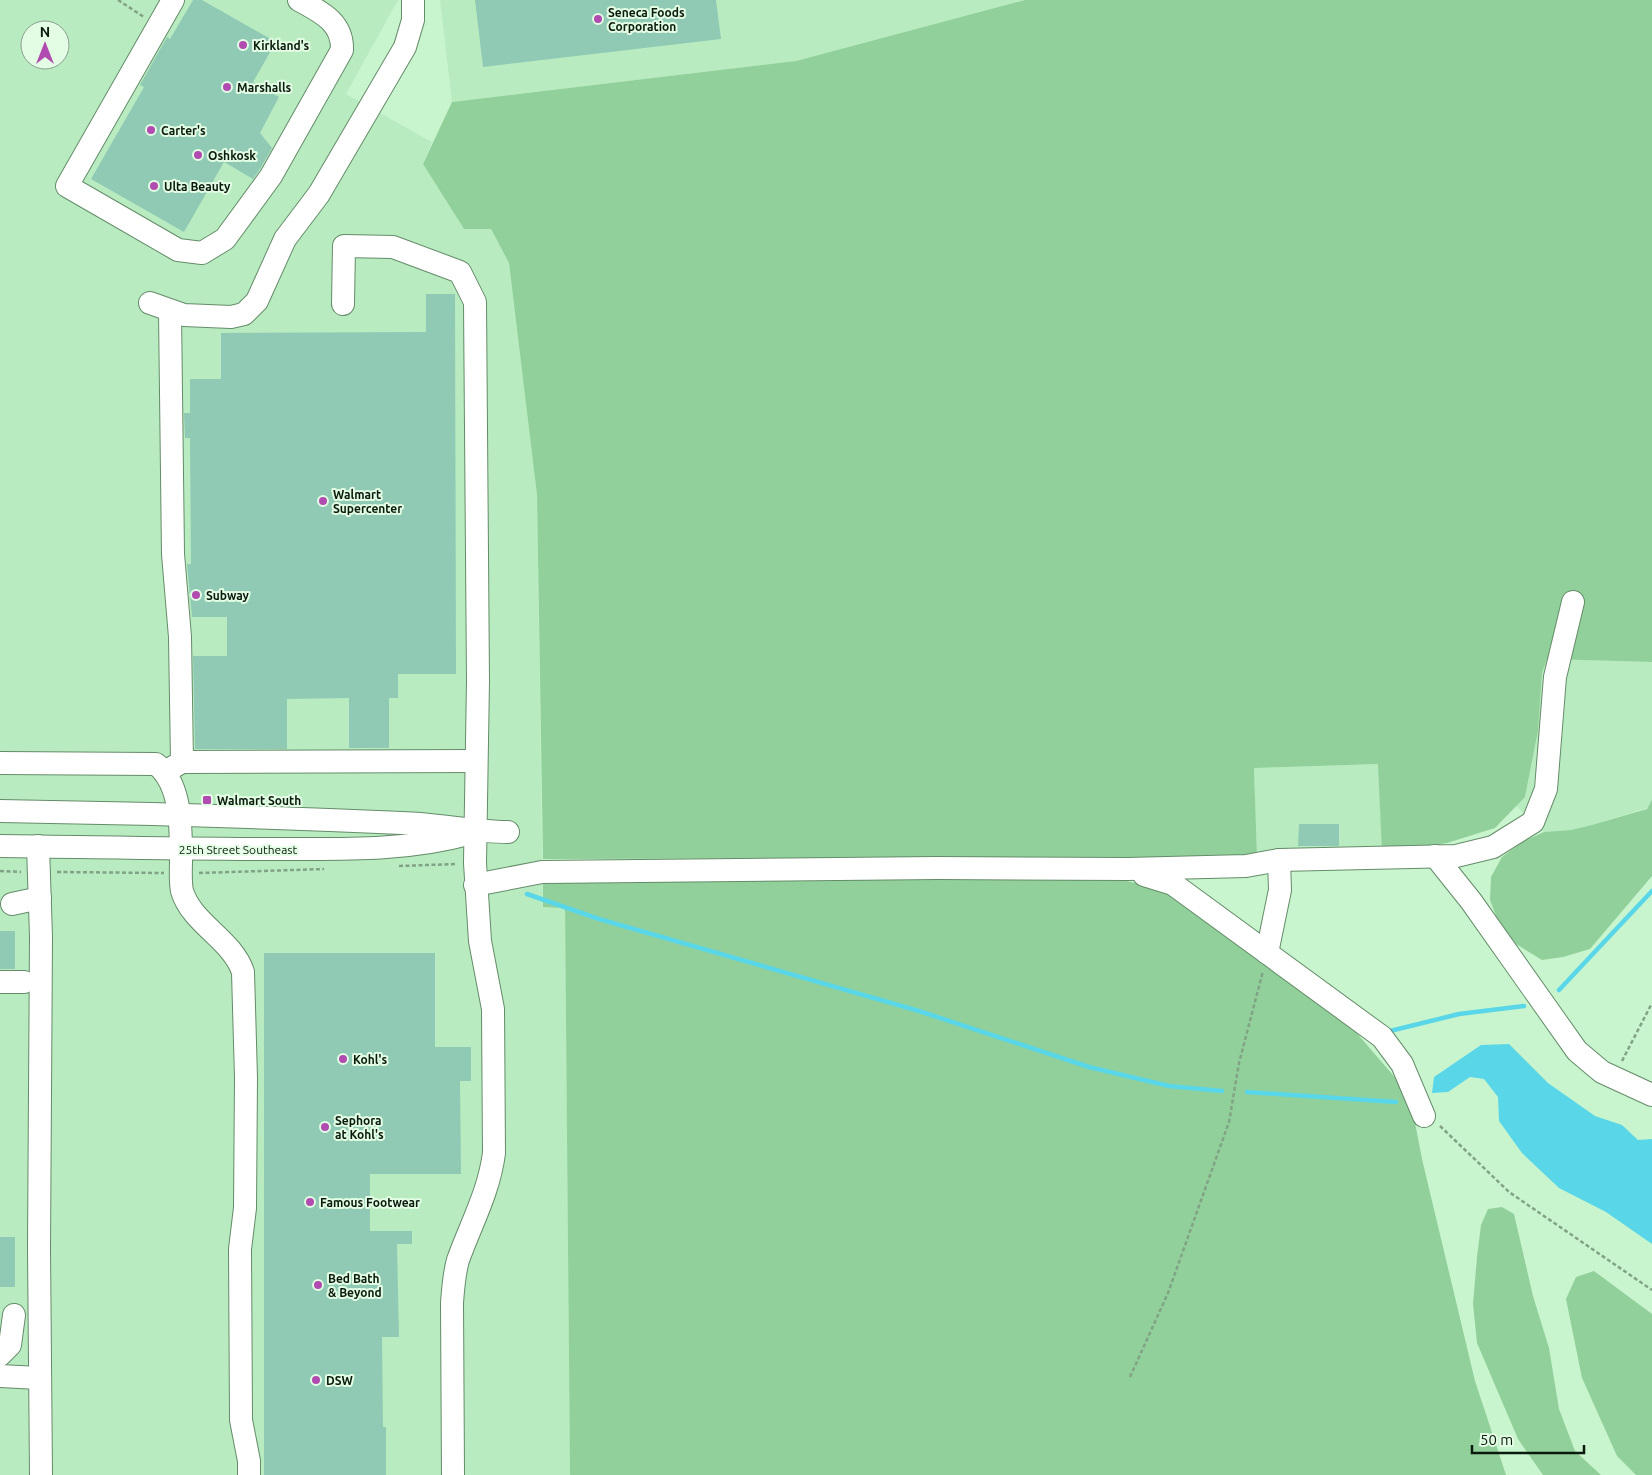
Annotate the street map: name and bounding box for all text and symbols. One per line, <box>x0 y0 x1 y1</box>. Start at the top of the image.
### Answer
place label: Seneca Foods Corporation <box>608 6 685 33</box>
marker: Seneca Foods Corporation <box>592 13 604 25</box>
north arrow <box>20 20 70 70</box>
text: N <box>40 24 50 40</box>
marker: Kirkland's <box>237 39 249 51</box>
place label: Kirkland's <box>253 39 310 52</box>
marker: Marshalls <box>221 81 233 93</box>
place label: Marshalls <box>237 81 292 94</box>
marker: Carter's <box>145 124 157 136</box>
place label: Carter's <box>161 124 206 137</box>
marker: Oshkosk <box>192 149 204 161</box>
place label: Oshkosk <box>208 149 256 162</box>
marker: Ulta Beauty <box>148 180 160 192</box>
place label: Ulta Beauty <box>164 180 231 193</box>
place label: Walmart Supercenter <box>333 488 402 515</box>
marker: Walmart Supercenter <box>317 495 329 507</box>
marker: Subway <box>190 589 202 601</box>
place label: Subway <box>206 589 250 602</box>
marker: Walmart South <box>201 794 213 806</box>
place label: Walmart South <box>217 794 301 807</box>
street label: 25th Street Southeast <box>179 843 298 856</box>
marker: Kohl's <box>337 1053 349 1065</box>
place label: Kohl's <box>353 1053 387 1066</box>
place label: Sephora at Kohl's <box>335 1114 384 1141</box>
marker: Sephora at Kohl's <box>319 1121 331 1133</box>
marker: Famous Footwear <box>304 1196 316 1208</box>
place label: Famous Footwear <box>320 1196 420 1209</box>
place label: Bed Bath & Beyond <box>328 1272 382 1299</box>
marker: Bed Bath & Beyond <box>312 1279 324 1291</box>
marker: DSW <box>310 1374 322 1386</box>
place label: DSW <box>326 1374 353 1387</box>
scale bar <box>1472 1422 1584 1454</box>
text: 50 m <box>1480 1431 1513 1448</box>

